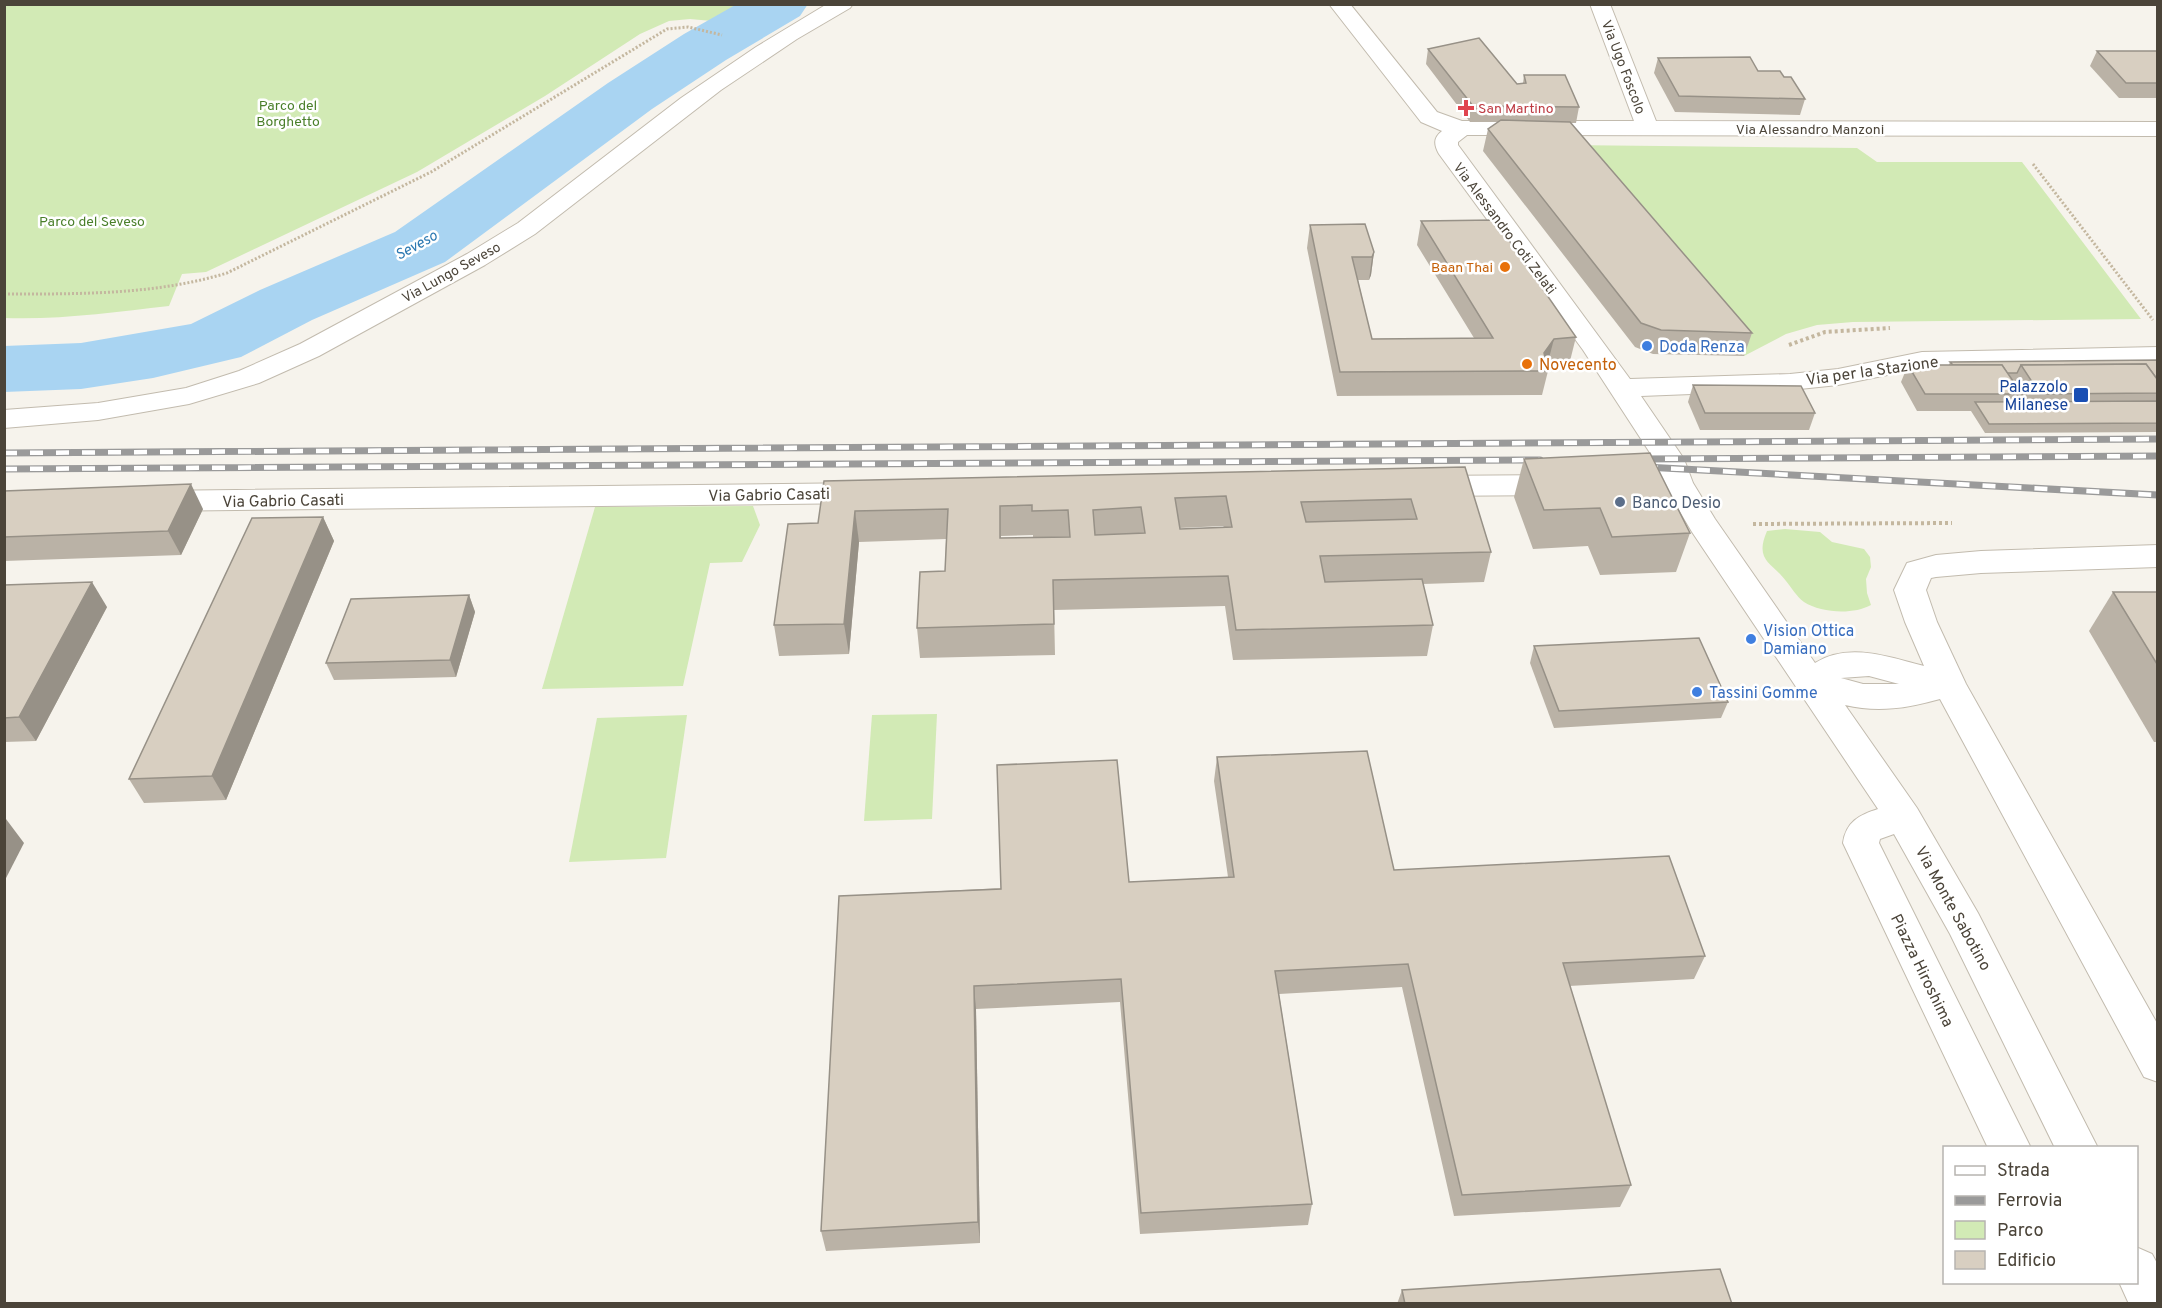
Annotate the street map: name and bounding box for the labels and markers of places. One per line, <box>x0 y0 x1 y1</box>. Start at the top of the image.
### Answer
marker: San Martino <box>1459 101 1473 115</box>
place label: San Martino <box>1478 101 1554 118</box>
place label: Baan Thai <box>1431 260 1493 277</box>
marker: Baan Thai <box>1498 260 1512 274</box>
place label: Doda Renza <box>1659 338 1745 358</box>
marker: Doda Renza <box>1640 339 1654 353</box>
place label: Novecento <box>1539 356 1617 376</box>
marker: Novecento <box>1520 357 1534 371</box>
place label: Palazzolo Milanese <box>1999 378 2068 416</box>
marker: Palazzolo Milanese <box>2072 386 2090 404</box>
place label: Banco Desio <box>1632 494 1721 514</box>
marker: Banco Desio <box>1613 495 1627 509</box>
place label: Vision Ottica Damiano <box>1763 622 1854 660</box>
marker: Vision Ottica Damiano <box>1744 632 1758 646</box>
place label: Tassini Gomme <box>1709 684 1818 704</box>
marker: Tassini Gomme <box>1690 685 1704 699</box>

